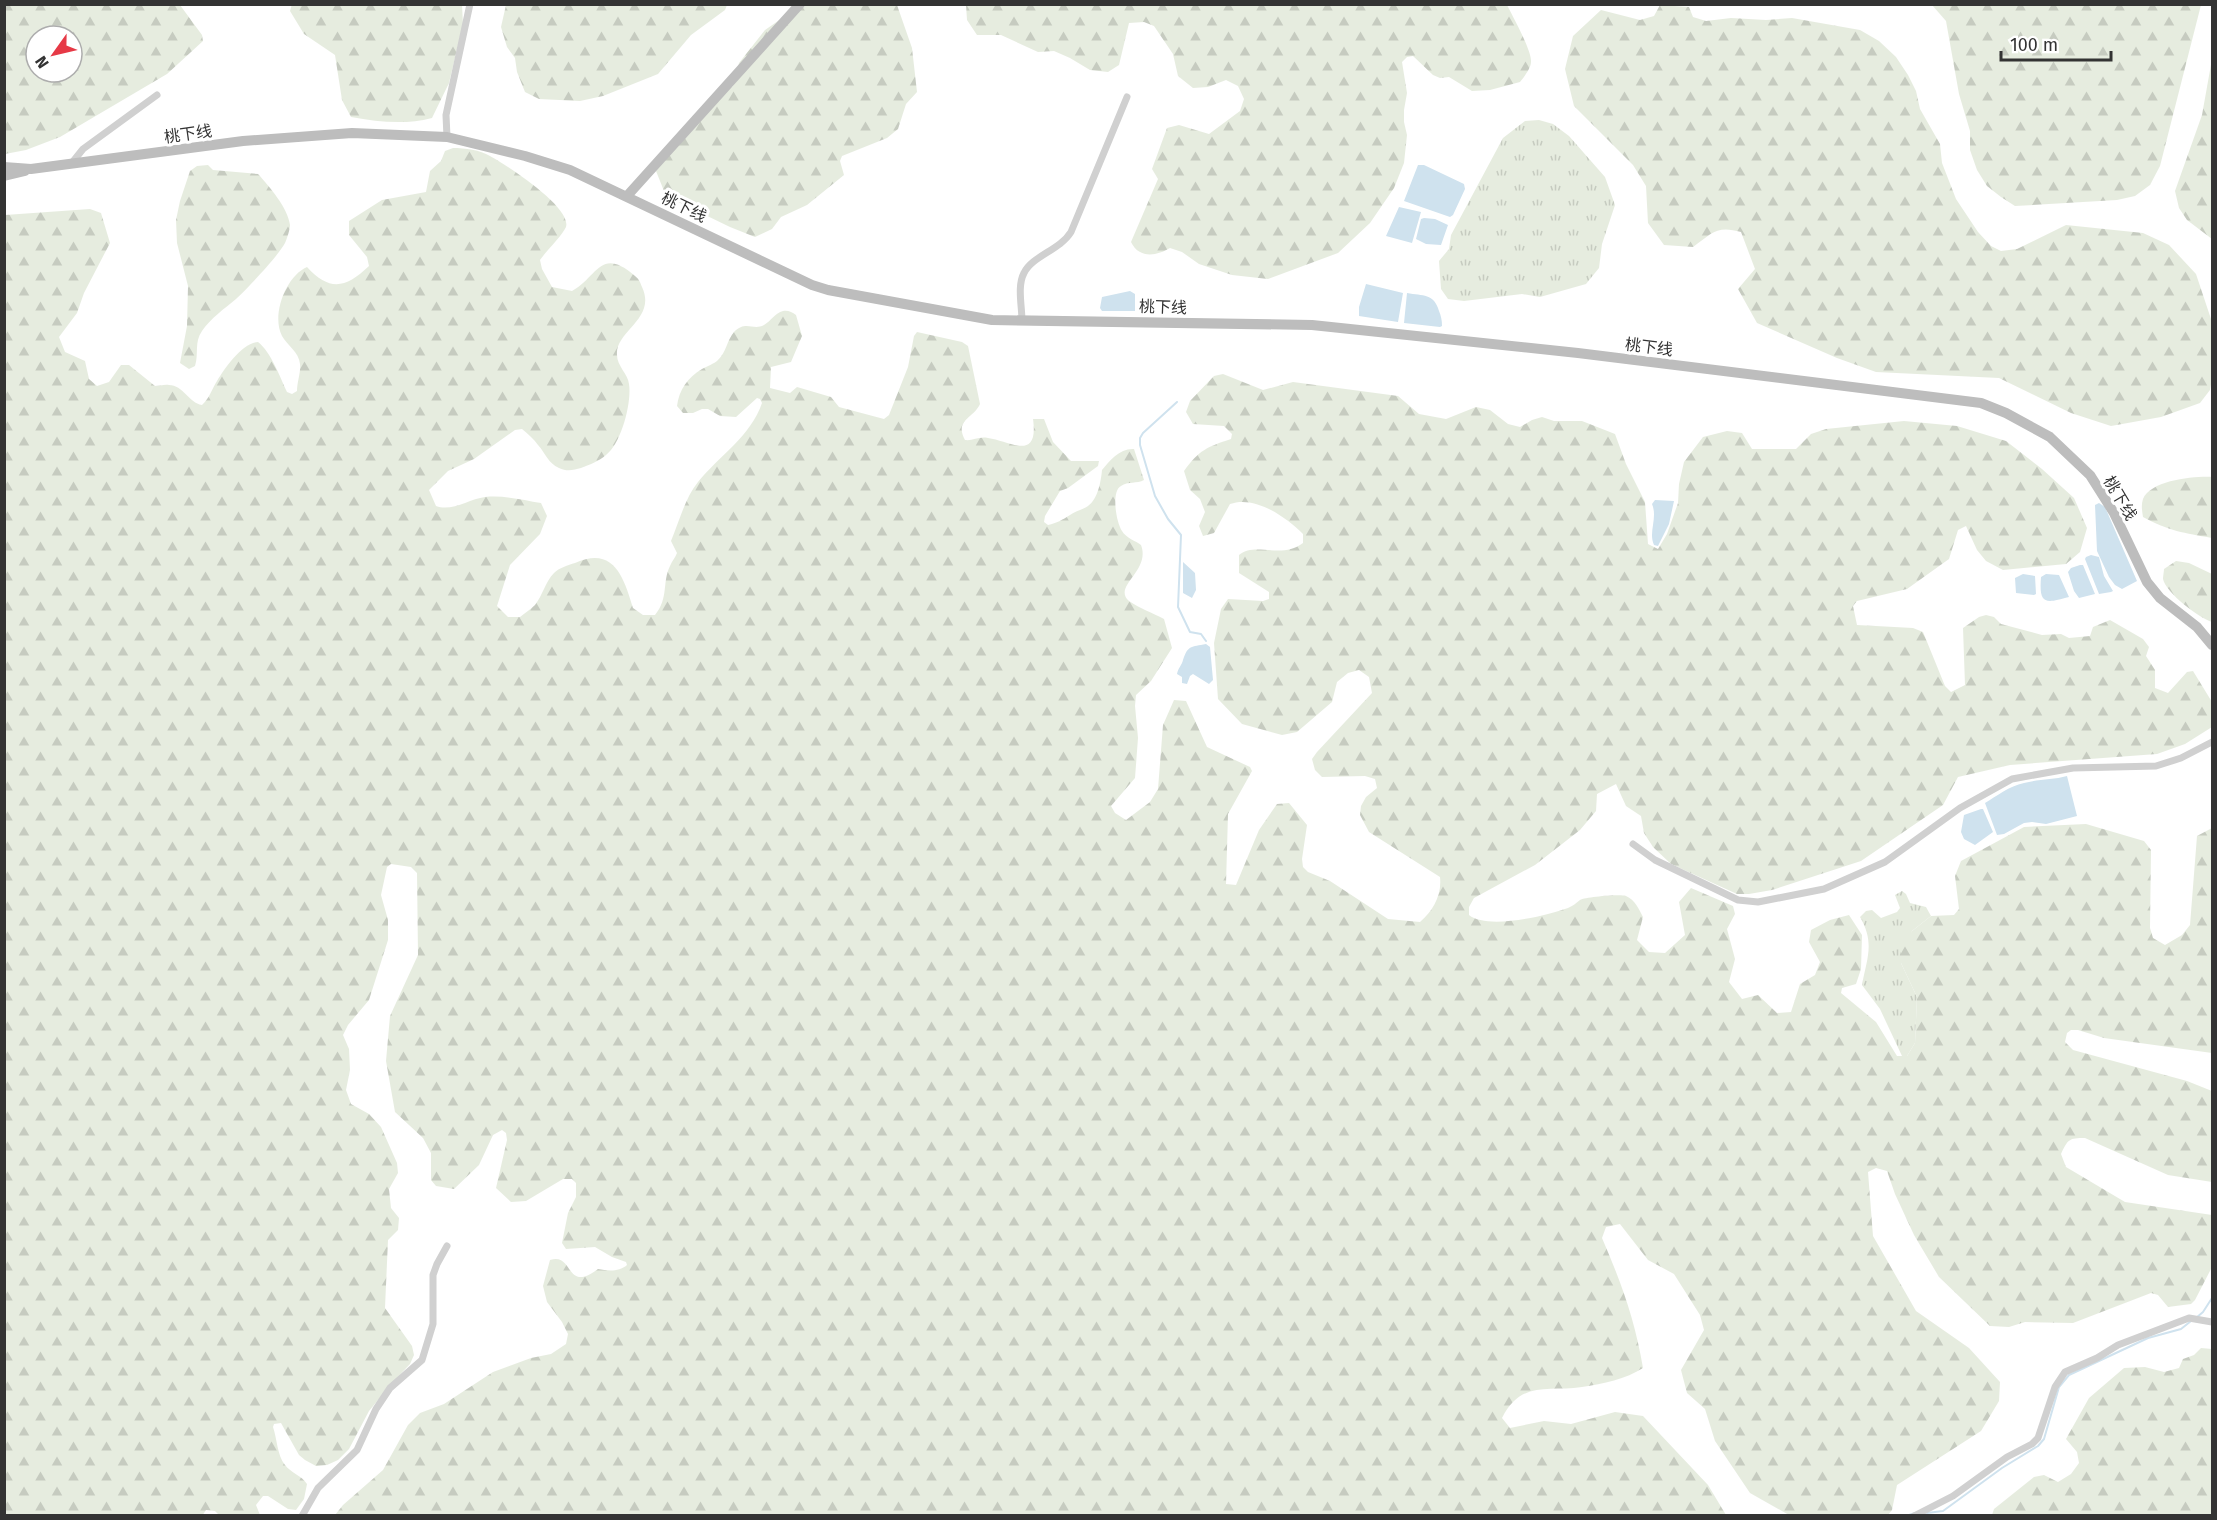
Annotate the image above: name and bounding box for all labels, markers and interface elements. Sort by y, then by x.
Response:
north arrow [24,24,84,84]
scale bar [2001,24,2110,62]
text: 100 m [2010,34,2058,56]
text: N [31,52,53,72]
street label: 桃下线 [163,121,213,147]
street label: 桃下线 [658,188,710,226]
street label: 桃下线 [1139,297,1187,317]
street label: 桃下线 [1624,335,1674,359]
street label: 桃下线 [2099,473,2141,523]

